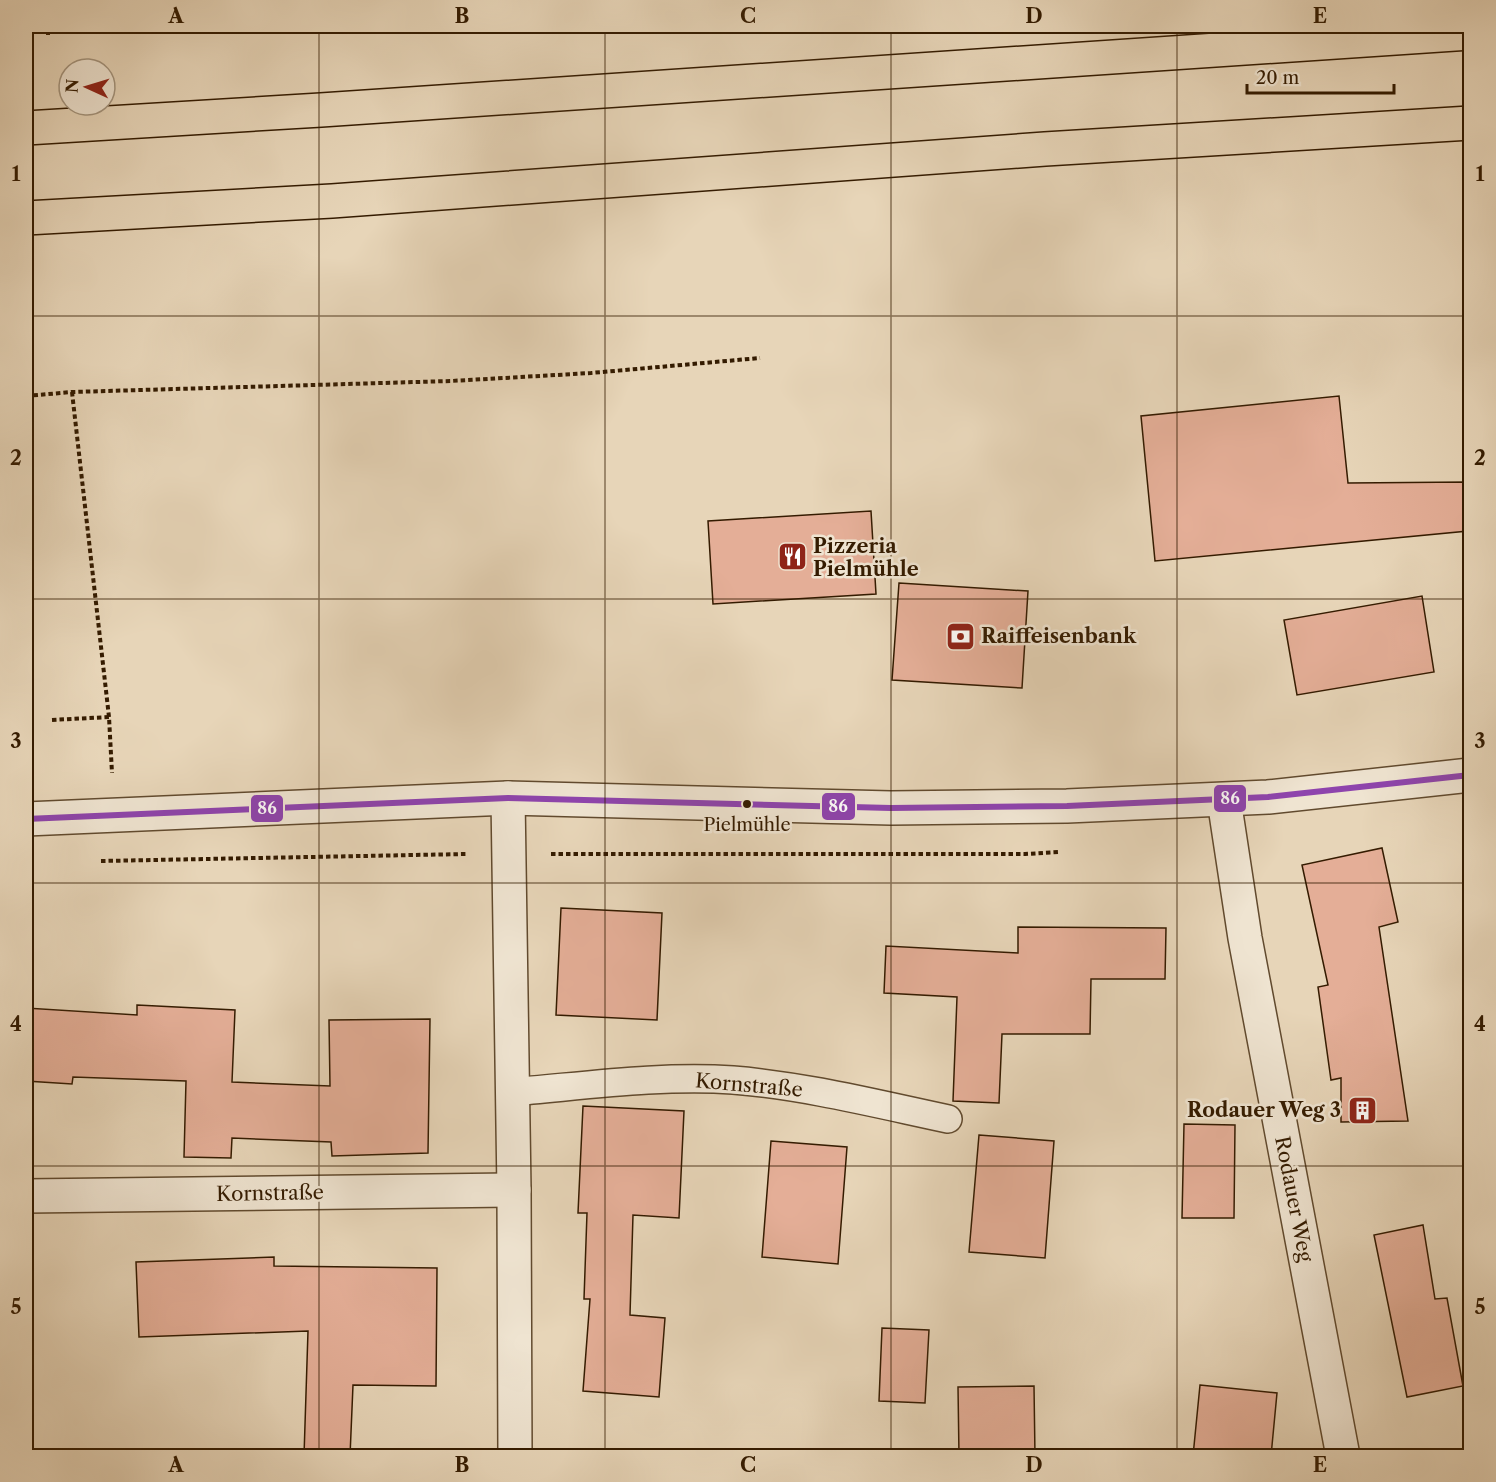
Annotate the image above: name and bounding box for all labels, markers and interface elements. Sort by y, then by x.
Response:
text: A [167,4,184,28]
text: B [455,4,470,28]
text: C [740,4,756,28]
text: D [1025,4,1043,28]
text: E [1313,4,1327,28]
north arrow [57,57,117,117]
scale bar [1247,57,1394,95]
text: 20 m [1256,67,1300,89]
text: N [62,78,83,94]
text: 1 [12,162,21,186]
text: 1 [1476,162,1485,186]
text: 2 [10,446,22,470]
text: 2 [1474,446,1486,470]
place label: Pizzeria Pielmühle [813,534,919,581]
restaurant icon: Pizzeria Pielmühle [776,541,808,573]
bank icon: Raiffeisenbank [944,620,976,652]
place label: Raiffeisenbank [981,624,1137,648]
text: 3 [10,729,22,753]
text: 3 [1474,729,1486,753]
line badge: 86 [1213,784,1247,813]
text: 86 [1220,788,1240,808]
line badge: 86 [821,792,856,821]
line badge: 86 [250,794,284,823]
text: 86 [828,796,848,816]
text: 86 [257,798,277,818]
marker: Pielmühle [741,798,753,810]
place label: Pielmühle [703,814,791,836]
text: 4 [10,1012,22,1036]
text: 4 [1474,1012,1486,1036]
street label: Kornstraße [694,1068,804,1102]
building icon: Rodauer Weg 3 [1346,1094,1378,1126]
place label: Rodauer Weg 3 [1187,1098,1341,1122]
street label: Rodauer Weg [1270,1134,1318,1264]
street label: Kornstraße [216,1180,324,1206]
text: 5 [10,1295,22,1319]
text: 5 [1474,1295,1486,1319]
text: A [167,1453,184,1477]
text: B [455,1453,470,1477]
text: C [740,1453,756,1477]
text: D [1025,1453,1043,1477]
text: E [1313,1453,1327,1477]

